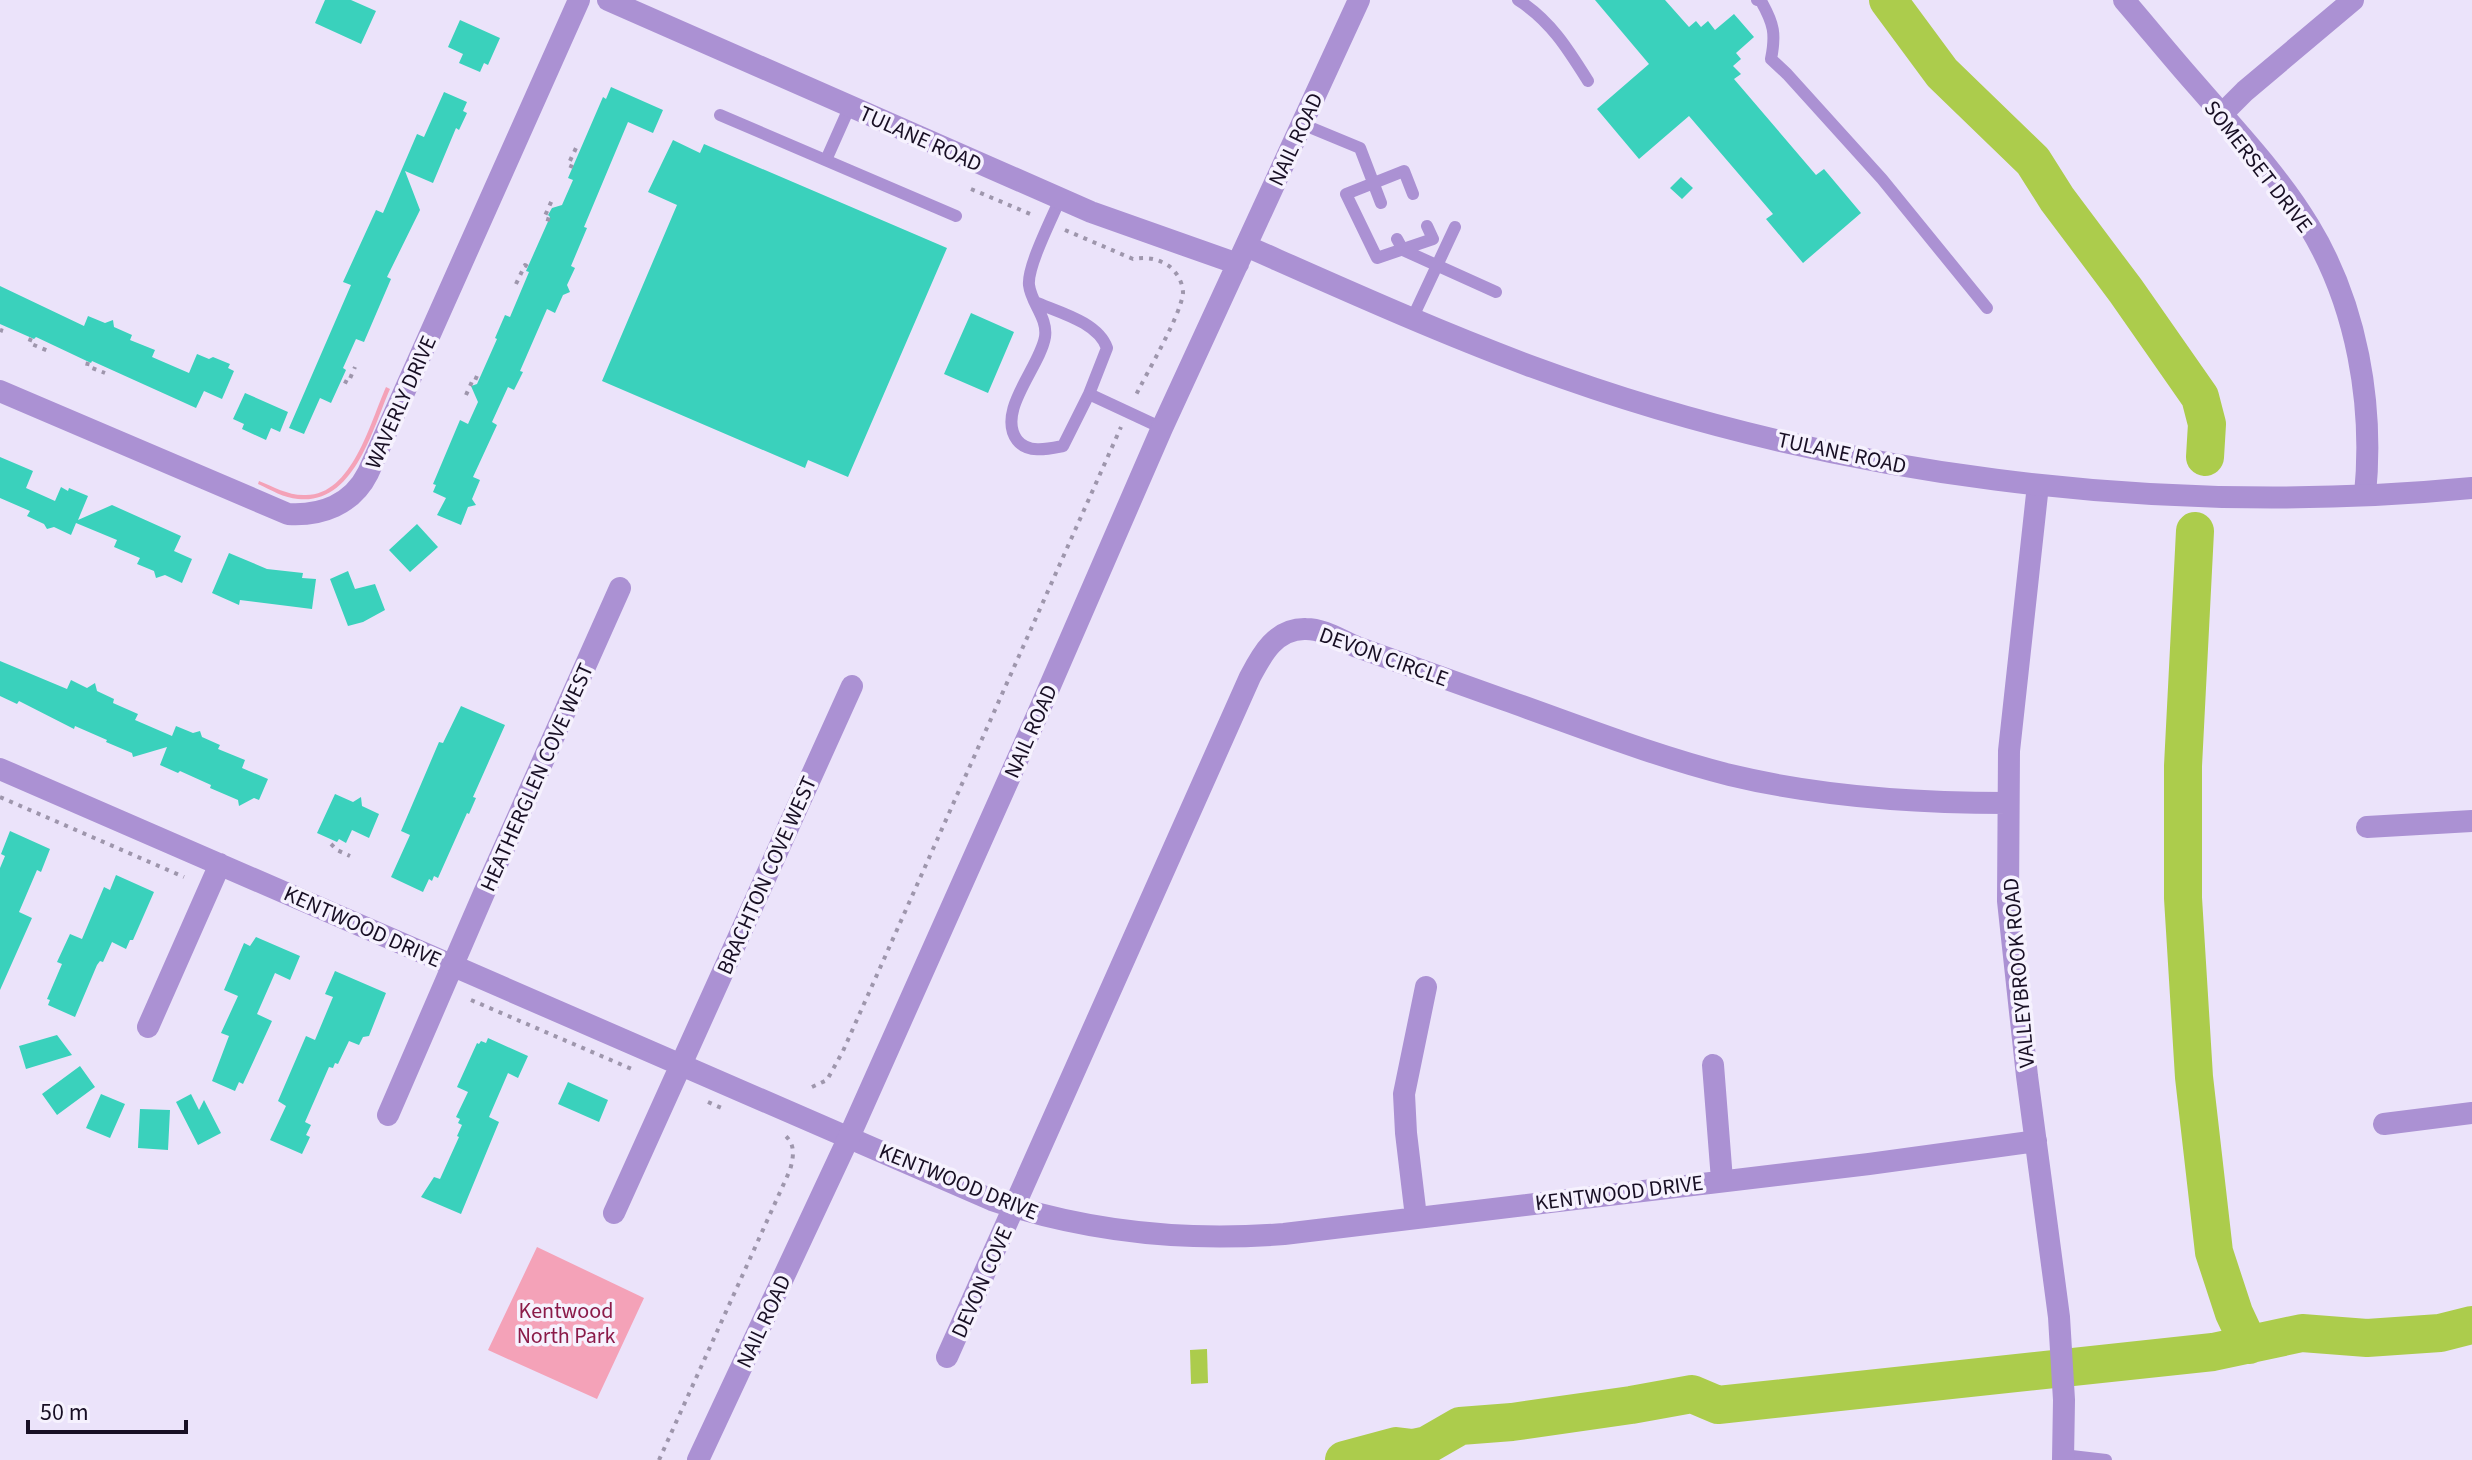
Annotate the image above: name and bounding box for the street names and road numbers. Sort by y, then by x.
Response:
street label: NAIL ROAD [1260,88,1331,191]
street label: SOMERSET DRIVE [2196,94,2320,240]
street label: TULANE ROAD [854,98,987,180]
street label: WAVERLY DRIVE [357,331,445,474]
street label: TULANE ROAD [1774,424,1909,482]
street label: DEVON CIRCLE [1315,619,1453,695]
street label: HEATHERGLEN COVE WEST [472,658,602,897]
street label: NAIL ROAD [996,679,1066,783]
street label: BRACHTON COVE WEST [709,771,825,980]
street label: VALLEYBROOK ROAD [1995,877,2043,1069]
street label: KENTWOOD DRIVE [279,878,446,976]
street label: KENTWOOD DRIVE [874,1135,1043,1228]
street label: KENTWOOD DRIVE [1533,1167,1705,1219]
street label: DEVON COVE [943,1222,1021,1343]
street label: NAIL ROAD [728,1270,799,1373]

